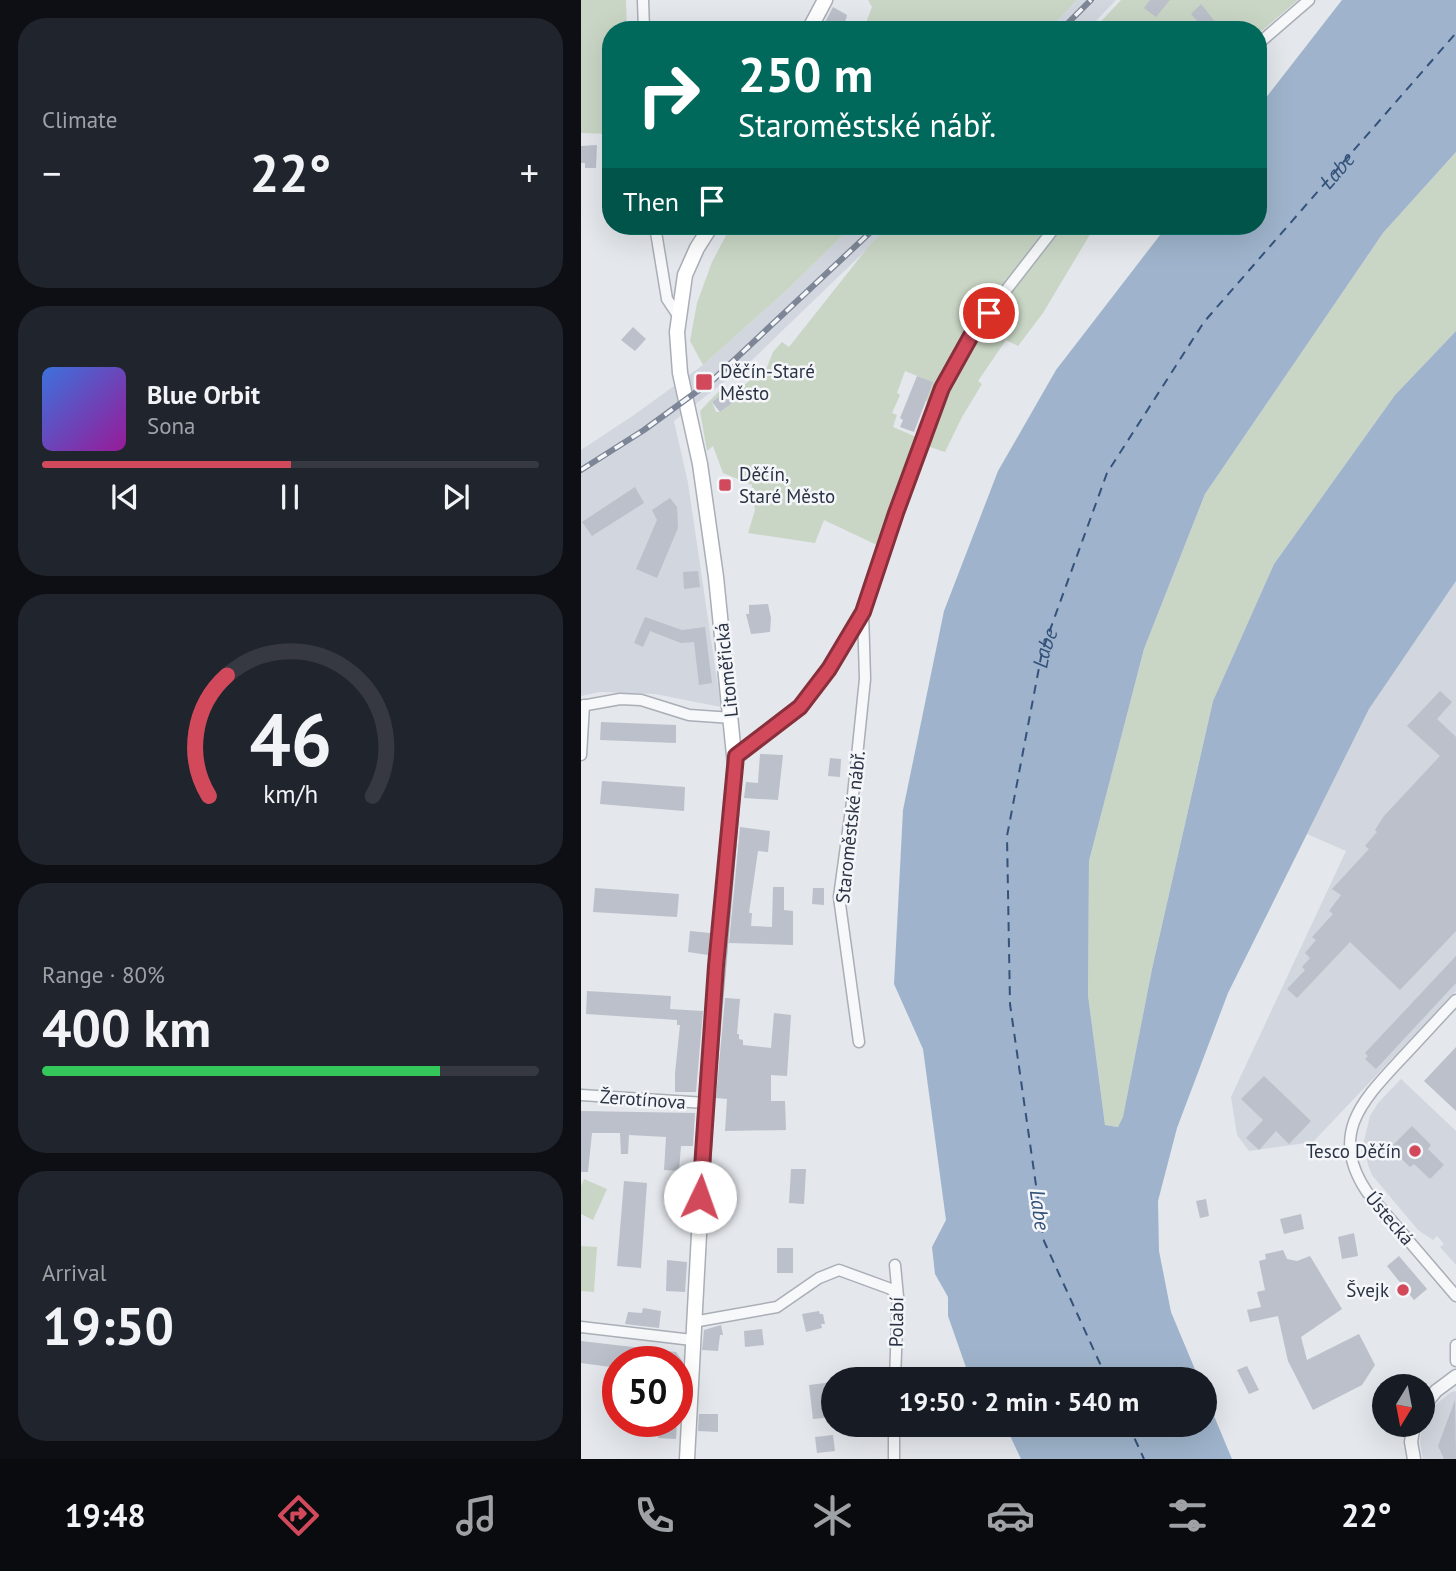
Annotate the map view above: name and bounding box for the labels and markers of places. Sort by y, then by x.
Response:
pin [959,283,1019,343]
place label: Děčín-Staré Město [720,359,815,405]
marker: Děčín-Staré Město [694,372,714,392]
place label: Děčín, Staré Město [739,462,835,508]
marker: Děčín, Staré Město [717,477,733,493]
place label: Tesco Děčín [1306,1139,1401,1163]
marker: Tesco Děčín [1407,1143,1423,1159]
place label: Švejk [1346,1278,1389,1302]
marker: Švejk [1395,1282,1411,1298]

